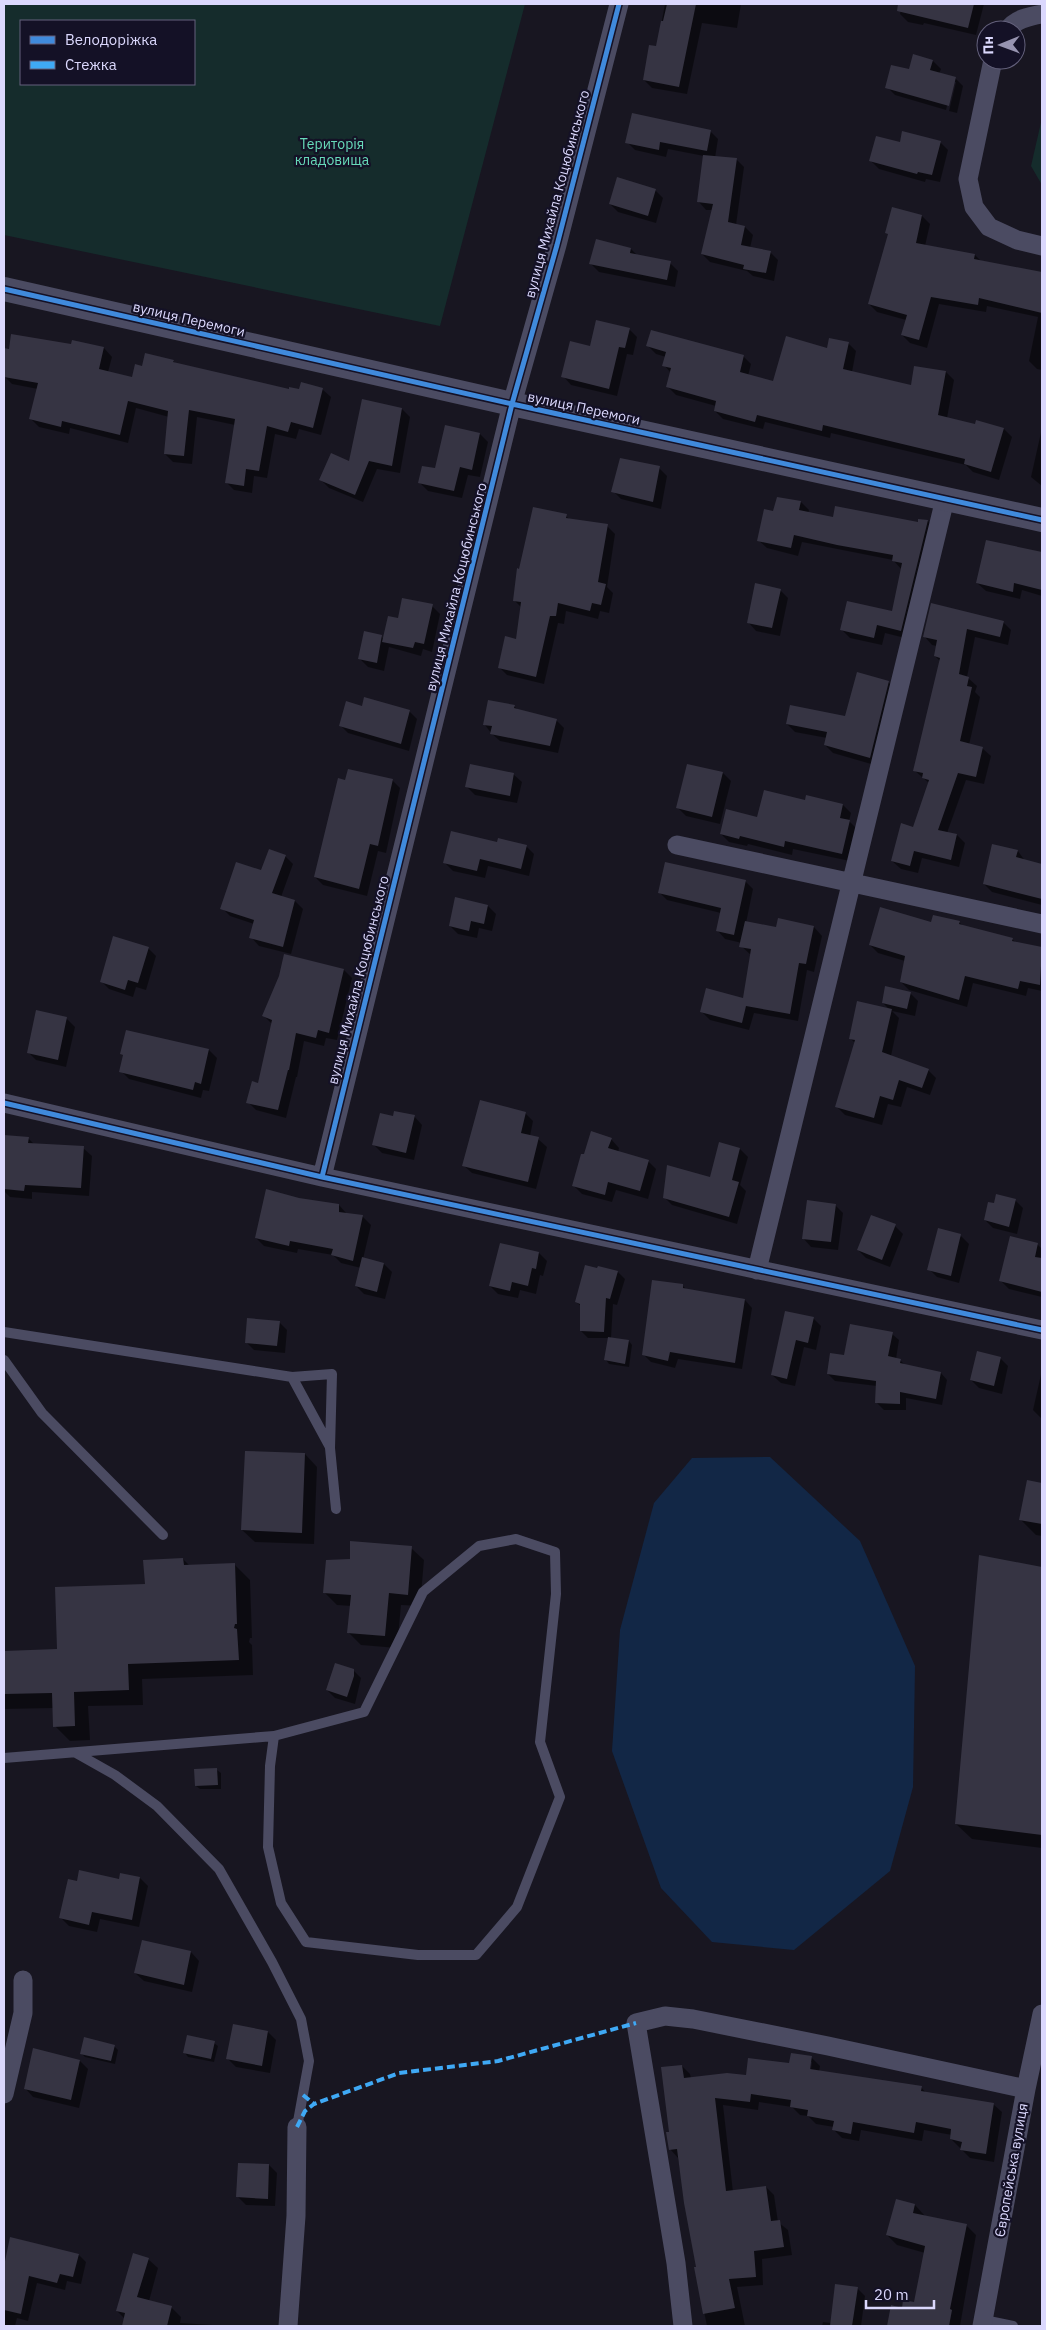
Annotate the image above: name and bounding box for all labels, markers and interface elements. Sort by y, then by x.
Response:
legend [20,20,195,85]
north arrow [976,20,1026,70]
text: Велодоріжка [65,30,157,49]
text: Пн [979,36,997,55]
text: Стежка [65,55,117,74]
street label: вулиця Михайла Коцюбинського [521,88,594,300]
park label: Територія кладовища [295,135,370,169]
street label: вулиця Перемоги [131,297,247,341]
street label: вулиця Перемоги [526,387,642,429]
street label: вулиця Михайла Коцюбинського [421,481,491,693]
street label: вулиця Михайла Коцюбинського [323,874,393,1086]
street label: Європейська вулиця [990,2102,1032,2238]
scale bar [866,2278,934,2310]
text: 20 m [874,2285,909,2304]

